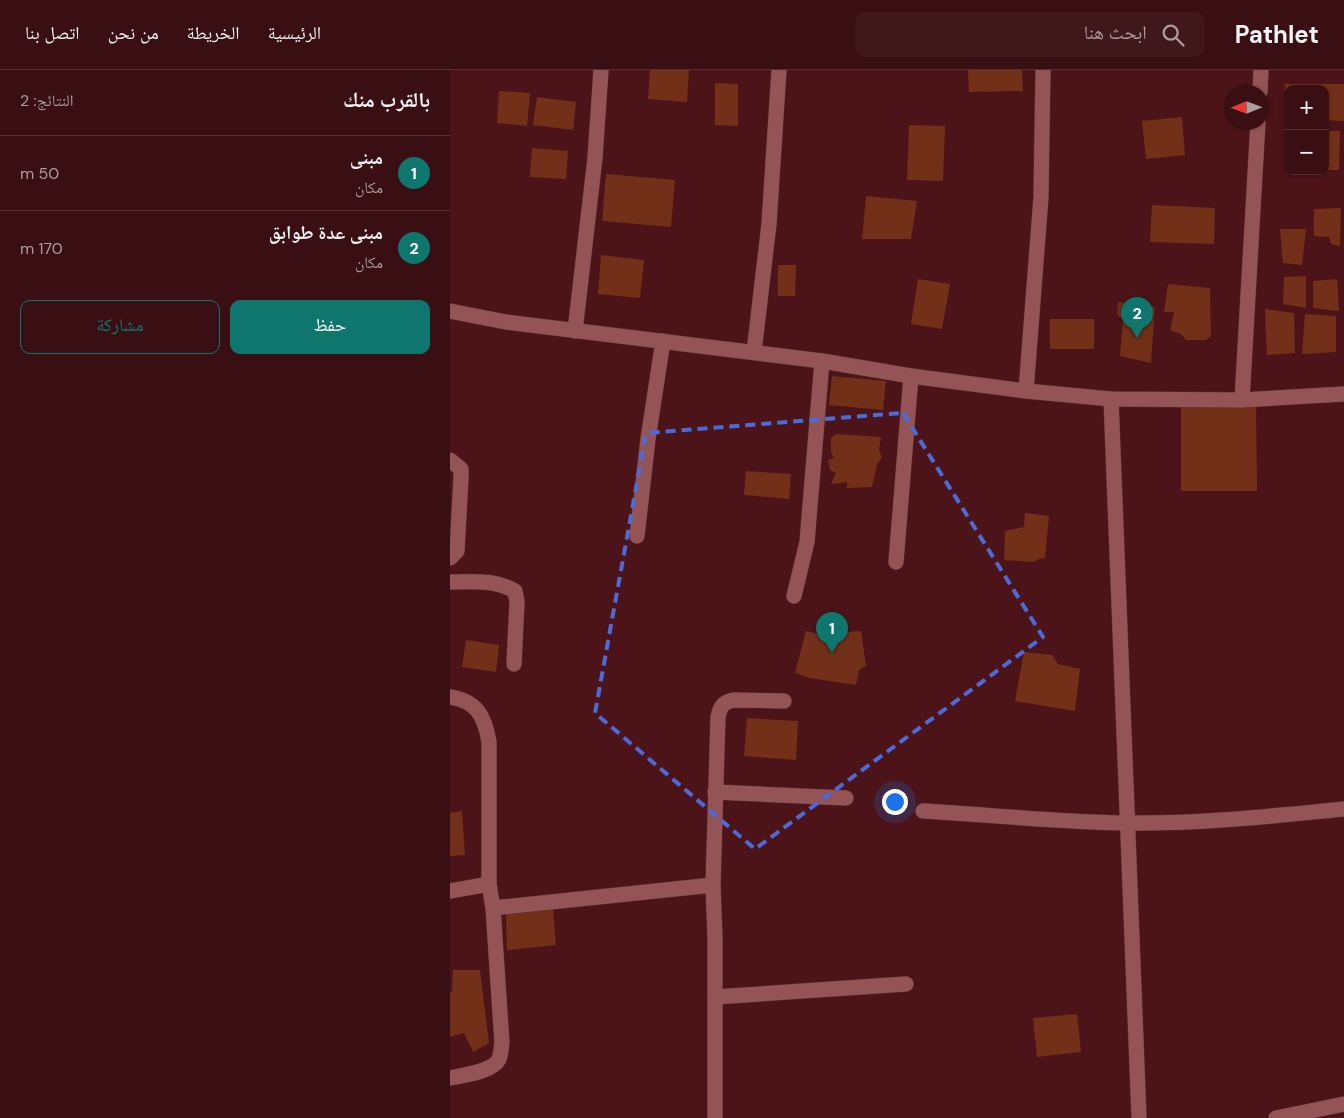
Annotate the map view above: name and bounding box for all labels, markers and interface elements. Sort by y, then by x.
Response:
search box [855,12,1205,57]
text: Pathlet [1235,19,1319,50]
text: ابحث هنا [1084,20,1147,45]
text: اتصل بنا [25,21,80,45]
text: من نحن [108,21,159,45]
text: الخريطة [187,21,240,45]
text: الرئيسية [268,21,321,45]
icon: search [1159,21,1187,49]
north arrow [1224,85,1269,130]
map controls [1284,85,1329,175]
button: + [1284,85,1329,130]
text: بالقرب منك [343,86,430,114]
text: النتائج: 2 [20,90,73,111]
button: − [1284,130,1329,175]
text: مبنى [350,145,383,170]
text: 50 m [20,163,59,184]
text: 1 [411,163,417,184]
text: مكان [355,177,383,198]
text: مبنى عدة طوابق [269,220,383,245]
text: 170 m [20,238,63,259]
text: 2 [409,238,419,259]
text: مكان [355,252,383,273]
pin: 2 [1121,297,1153,338]
button: مشاركة [20,300,220,354]
button: حفظ [230,300,430,354]
pin: 1 [816,612,848,653]
your location [882,789,908,815]

